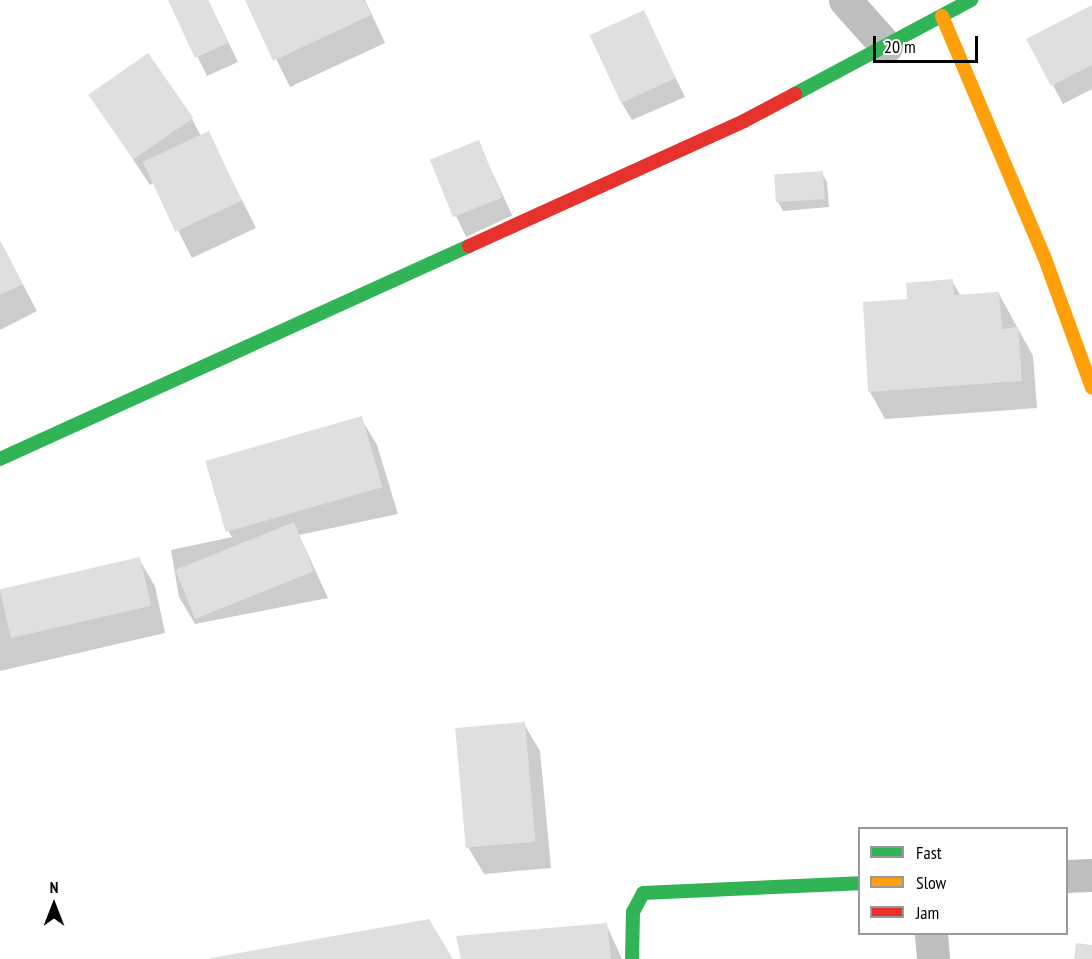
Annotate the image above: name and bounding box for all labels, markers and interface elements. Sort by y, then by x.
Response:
scale bar [876,24,981,62]
text: 20 m [884,35,916,58]
legend [858,827,1068,935]
text: Fast [916,841,942,864]
text: Slow [916,871,946,894]
north arrow [24,875,84,935]
text: N [50,877,58,897]
text: Jam [916,901,939,924]

